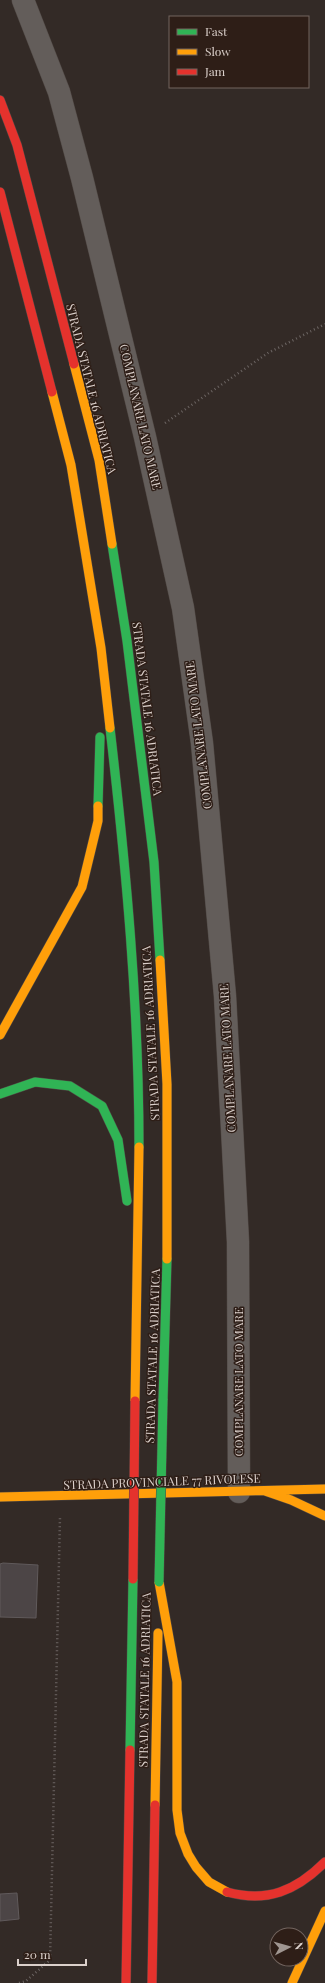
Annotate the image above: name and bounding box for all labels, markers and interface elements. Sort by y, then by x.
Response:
legend [169,16,309,88]
text: Fast [205,23,228,39]
text: Slow [205,43,231,59]
text: Jam [204,63,226,79]
street label: STRADA STATALE 16 ADRIATICA [63,302,121,476]
street label: COMPLANARE LATO MARE [116,342,166,491]
street label: STRADA STATALE 16 ADRIATICA [129,621,167,797]
street label: COMPLANARE LATO MARE [181,660,215,810]
street label: STRADA STATALE 16 ADRIATICA [137,945,163,1121]
street label: COMPLANARE LATO MARE [215,983,239,1133]
street label: STRADA STATALE 16 ADRIATICA [141,1268,163,1444]
street label: COMPLANARE LATO MARE [230,1308,246,1456]
street label: STRADA PROVINCIALE 77 RIVOLESE [63,1470,261,1492]
street label: STRADA STATALE 16 ADRIATICA [134,1592,154,1768]
north arrow [269,1927,309,1967]
scale bar [18,1941,86,1967]
text: N [292,1941,307,1951]
text: 20 m [24,1946,51,1962]

